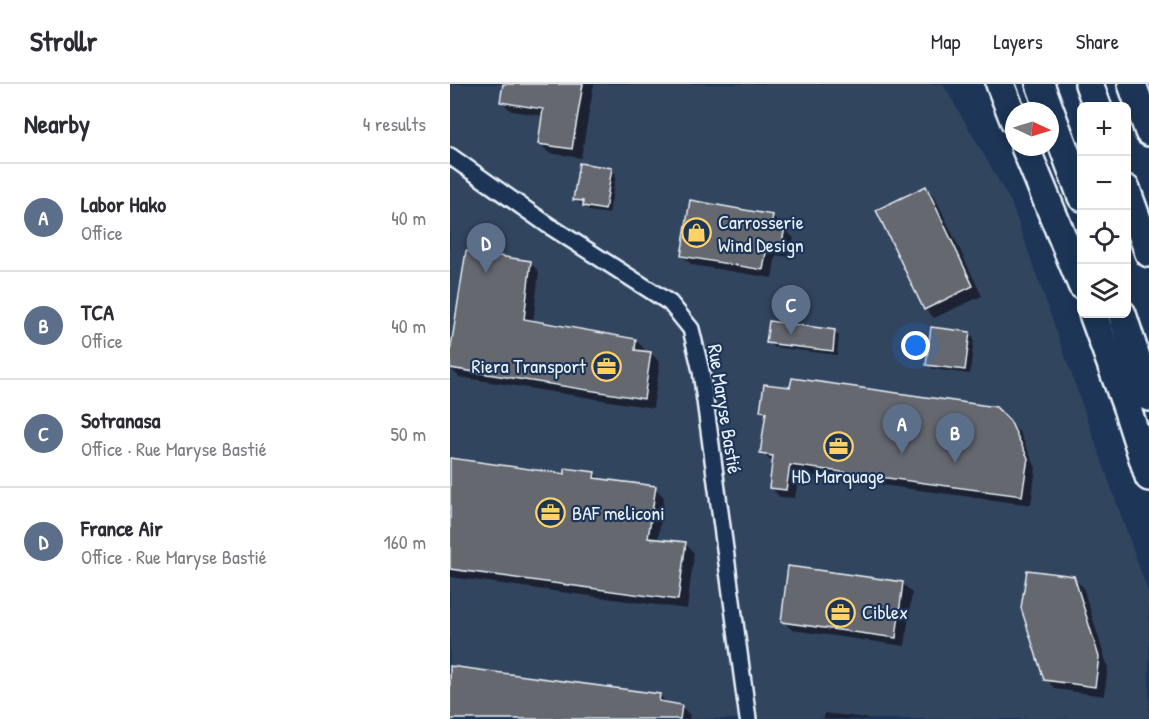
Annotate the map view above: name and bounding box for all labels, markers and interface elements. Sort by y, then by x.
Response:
text: Strollr [30,22,97,60]
text: Map [931,27,960,56]
text: Layers [993,27,1043,56]
text: Share [1076,27,1119,56]
north arrow [1005,102,1059,156]
map controls [1077,102,1131,318]
button: + [1077,102,1131,156]
text: Nearby [24,106,90,141]
text: 4 results [363,110,426,137]
button: − [1077,156,1131,210]
text: Labor Hako [81,189,166,219]
text: A [39,204,48,231]
text: 40 m [391,204,426,231]
place label: Carrosserie Wind Design [718,208,804,258]
button: locate [1077,210,1131,264]
shop icon: Carrosserie Wind Design [681,217,713,249]
text: Office [81,219,123,246]
pin: D [466,224,506,273]
button: layers [1077,264,1131,318]
pin: C [772,286,810,335]
text: TCA [81,297,114,327]
text: B [38,312,49,339]
text: 40 m [391,312,426,339]
text: Office [81,327,123,354]
your location [901,331,930,360]
street label: Rue Maryse Bastié [702,342,749,476]
office icon: Riera Transport [591,350,623,382]
place label: Riera Transport [472,352,587,379]
pin: A [882,404,922,454]
text: Sotranasa [81,405,160,435]
pin: B [936,414,974,463]
text: C [38,420,49,447]
text: 50 m [390,420,426,447]
office icon: HD Marquage [822,430,854,462]
text: Office · Rue Maryse Bastié [81,435,267,462]
place label: HD Marquage [792,462,884,489]
office icon: BAF meliconi [535,497,567,529]
place label: BAF meliconi [572,499,665,526]
text: France Air [81,513,163,543]
text: D [39,528,48,555]
text: 160 m [384,528,426,555]
text: Office · Rue Maryse Bastié [81,543,267,570]
office icon: Ciblex [825,596,857,628]
place label: Ciblex [862,598,908,625]

